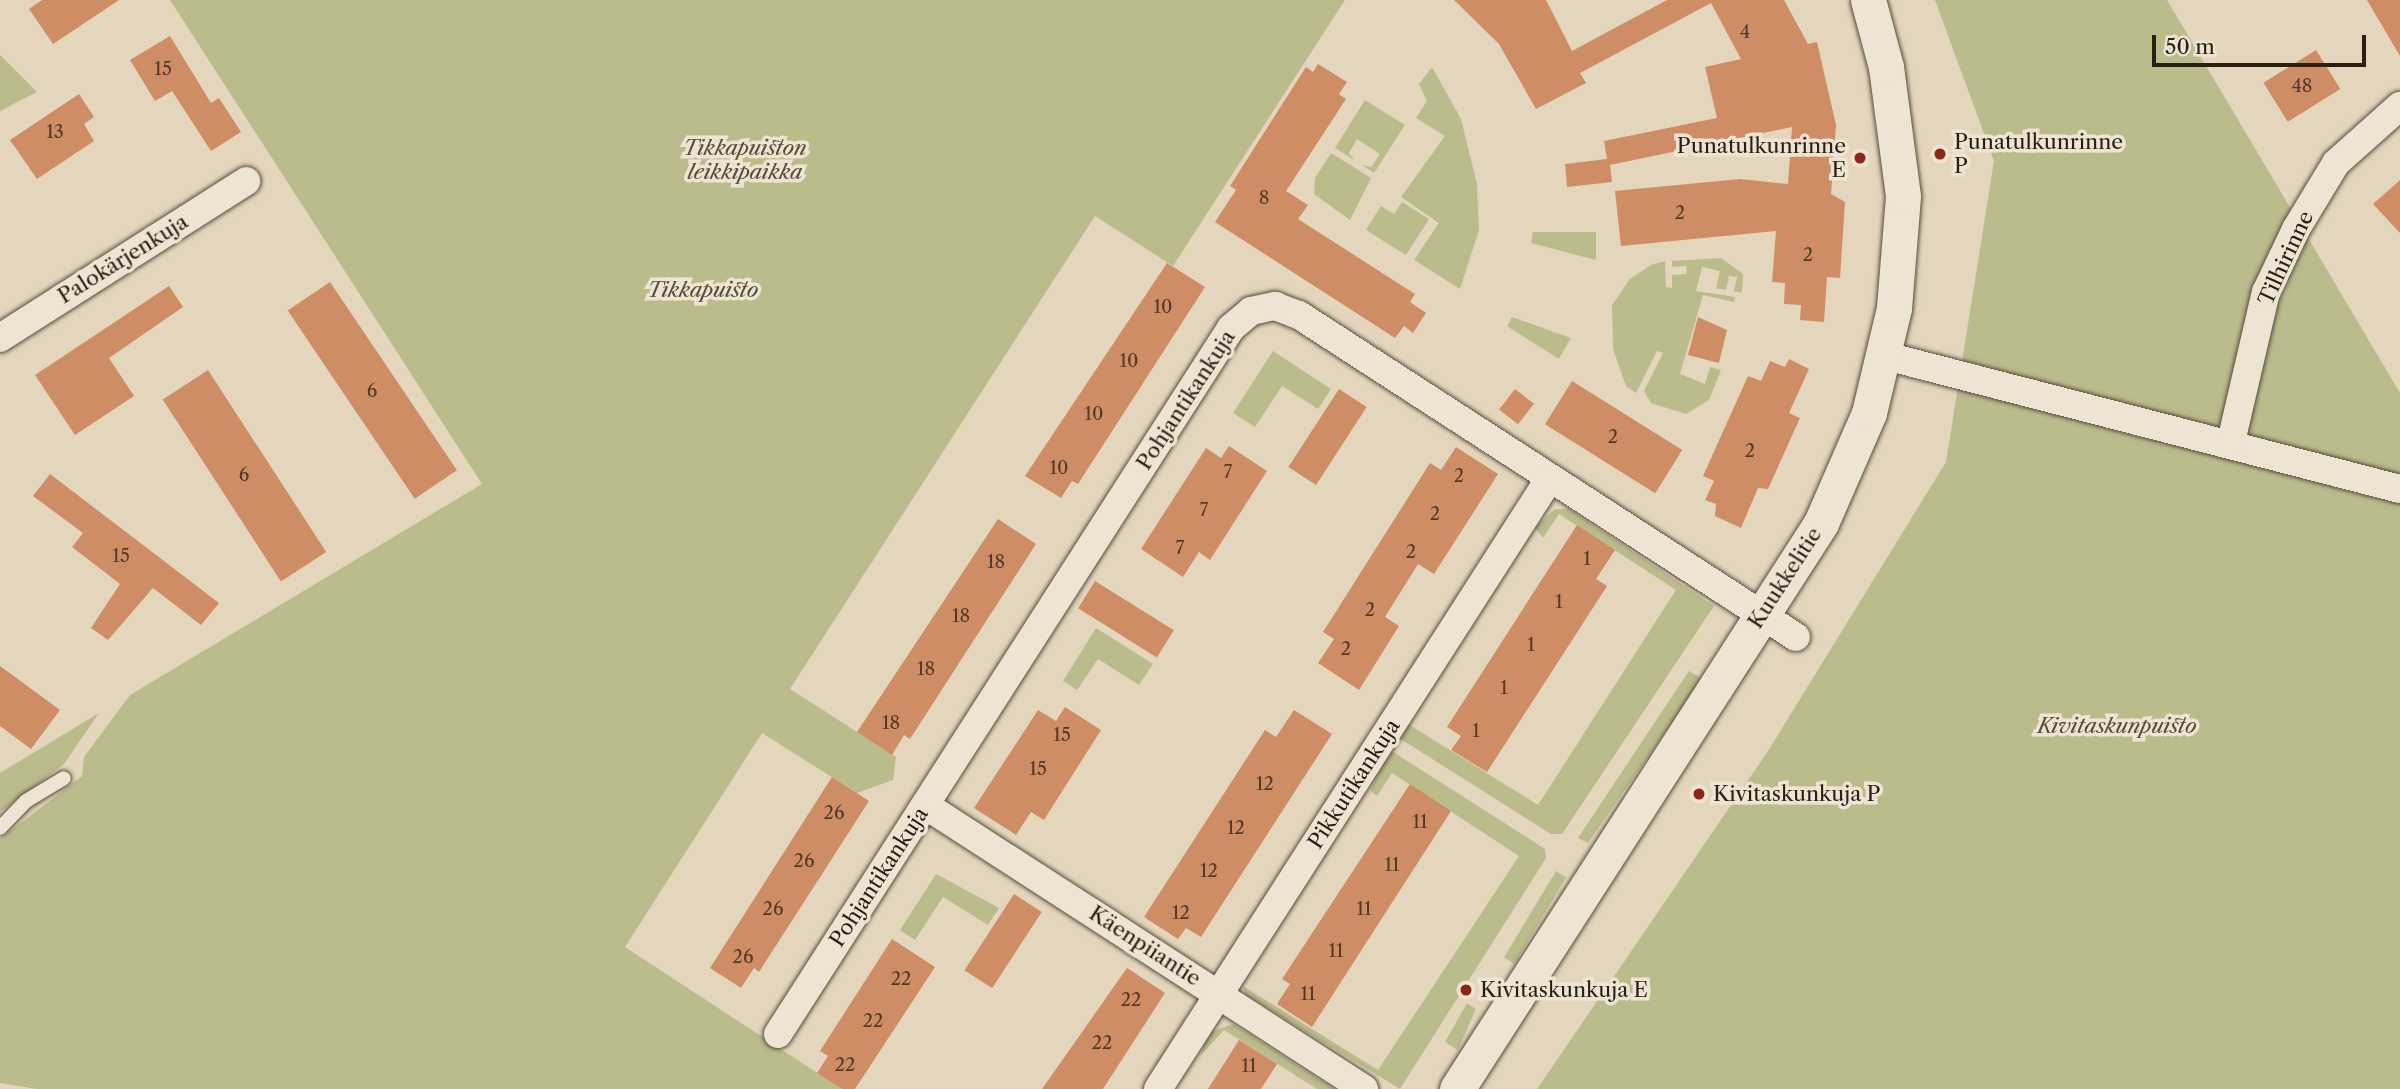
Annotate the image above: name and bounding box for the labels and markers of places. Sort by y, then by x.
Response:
place label: Punatulkunrinne P [1954,129,2123,179]
place label: Punatulkunrinne E [1677,133,1846,183]
marker: Punatulkunrinne P [1932,146,1948,162]
marker: Punatulkunrinne E [1852,150,1868,166]
place label: Kivitaskunkuja P [1713,781,1881,807]
marker: Kivitaskunkuja P [1691,786,1707,802]
place label: Kivitaskunkuja E [1480,977,1648,1003]
marker: Kivitaskunkuja E [1458,982,1474,998]

